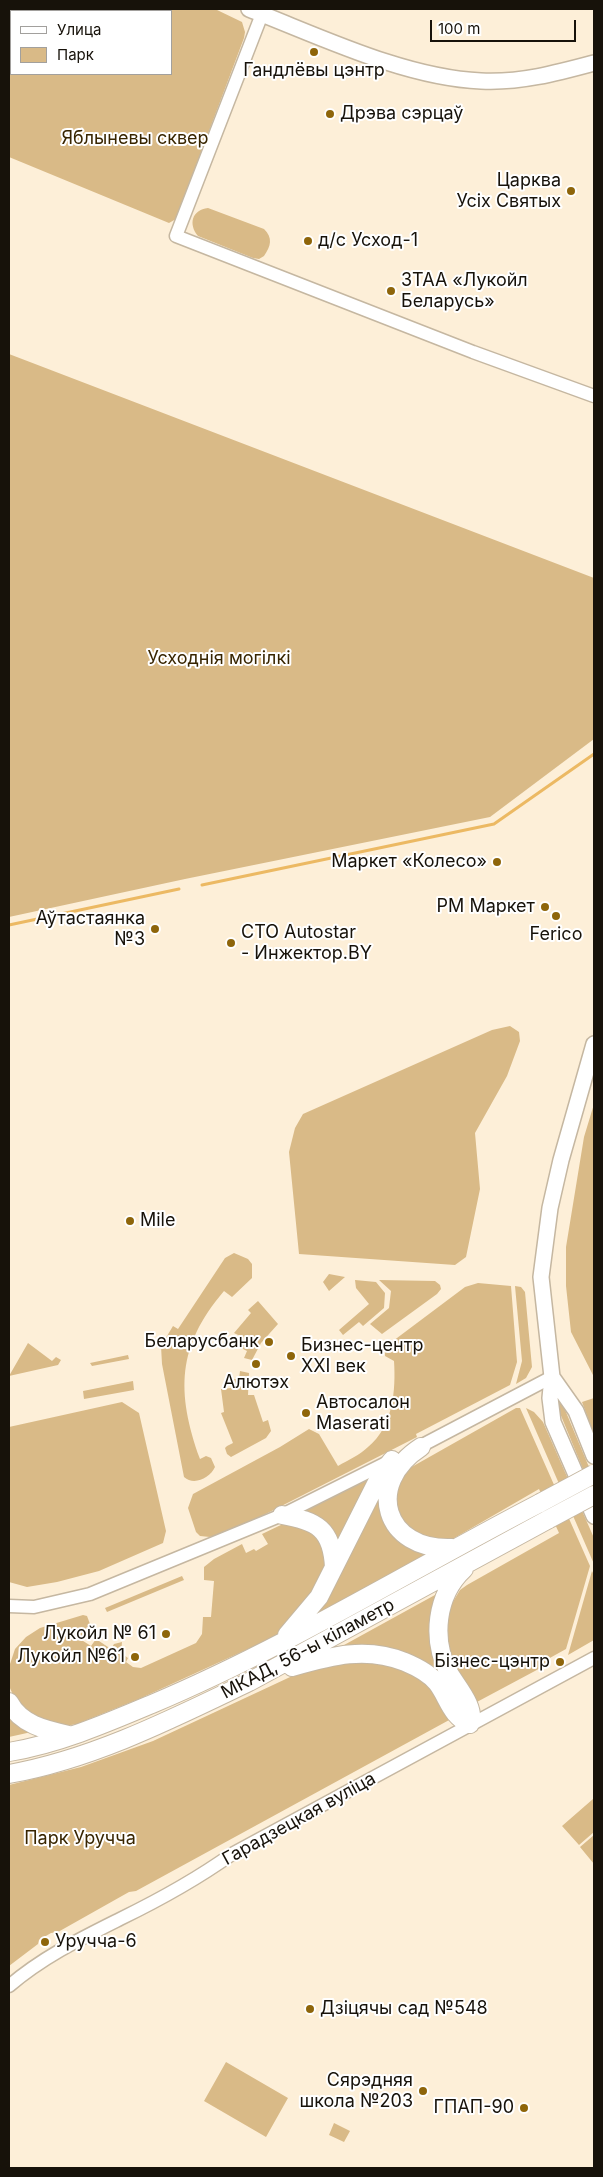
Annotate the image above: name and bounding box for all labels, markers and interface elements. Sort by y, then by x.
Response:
legend [10,10,172,75]
scale bar [433,10,579,42]
text: 100 m [438,19,480,38]
text: Улица [57,20,101,39]
text: Парк [57,45,94,64]
marker: Гандлёвы цэнтр [308,46,320,58]
place label: Гандлёвы цэнтр [243,60,385,82]
place label: Дрэва сэрцаў [340,103,463,125]
marker: Дрэва сэрцаў [324,108,336,120]
park label: Яблыневы сквер [61,128,209,150]
place label: Царква Усіх Святых [456,170,561,212]
marker: Царква Усіх Святых [565,185,577,197]
place label: д/с Усход-1 [318,230,418,252]
marker: д/с Усход-1 [302,235,314,247]
place label: ЗТАА «Лукойл Беларусь» [401,270,528,312]
marker: ЗТАА «Лукойл Беларусь» [385,285,397,297]
park label: Усходнія могілкі [148,648,290,670]
place label: Маркет «Колесо» [331,851,487,873]
marker: Маркет «Колесо» [491,856,503,868]
place label: РМ Маркет [437,896,535,918]
marker: РМ Маркет [539,901,551,913]
place label: Аўтастаянка №3 [36,908,145,951]
marker: Ferico [550,910,562,922]
place label: СТО Autostar - Инжектор.BY [241,922,372,964]
marker: Аўтастаянка №3 [149,923,161,935]
place label: Ferico [530,924,582,946]
marker: СТО Autostar - Инжектор.BY [225,937,237,949]
place label: Mile [140,1210,175,1232]
marker: Mile [124,1215,136,1227]
place label: Беларусбанк [145,1331,259,1353]
place label: Бизнес-центр XXI век [301,1335,423,1378]
marker: Беларусбанк [263,1336,275,1348]
marker: Бизнес-центр XXI век [285,1350,297,1362]
marker: Алютэх [250,1358,262,1370]
place label: Алютэх [223,1372,289,1394]
place label: Автосалон Maserati [316,1392,410,1435]
marker: Автосалон Maserati [300,1407,312,1419]
street label: МКАД, 56-ы кіламетр [218,1594,398,1704]
place label: Лукойл № 61 [43,1623,156,1645]
marker: Лукойл № 61 [160,1628,172,1640]
place label: Лукойл №61 [17,1646,125,1668]
marker: Лукойл №61 [129,1651,141,1663]
place label: Бізнес-цэнтр [434,1651,550,1673]
marker: Бізнес-цэнтр [554,1656,566,1668]
street label: Гарадзецкая вуліца [219,1768,379,1870]
park label: Парк Уручча [24,1828,136,1850]
place label: Уручча-6 [55,1931,137,1953]
marker: Уручча-6 [39,1936,51,1948]
place label: Дзіцячы сад №548 [320,1998,488,2020]
marker: Дзіцячы сад №548 [304,2003,316,2015]
place label: Сярэдняя школа №203 [299,2070,413,2112]
marker: Сярэдняя школа №203 [417,2085,429,2097]
place label: ГПАП-90 [434,2097,514,2119]
marker: ГПАП-90 [518,2102,530,2114]

